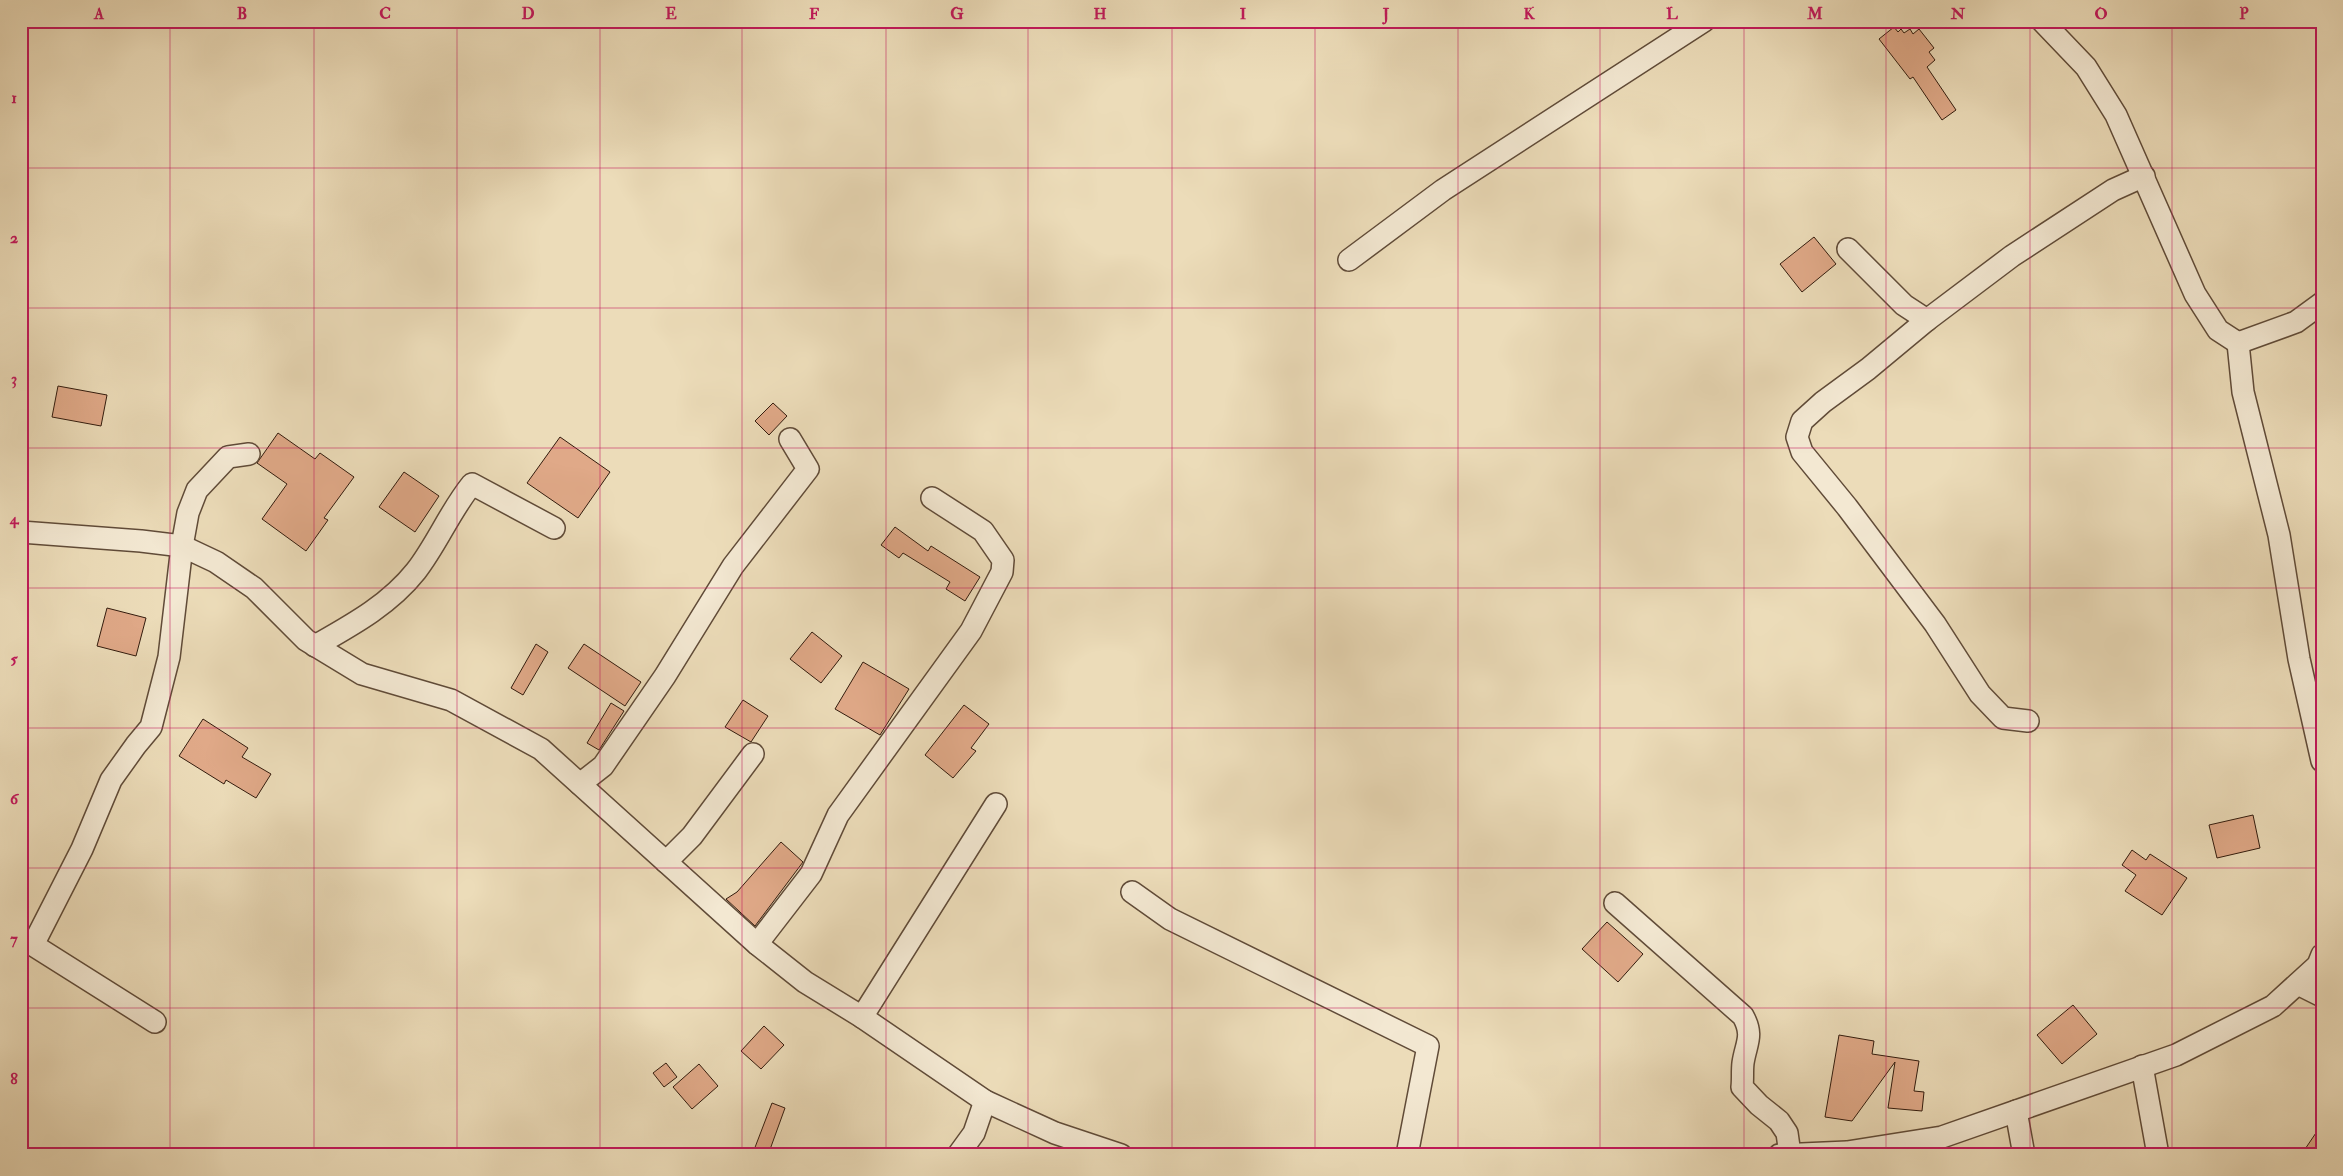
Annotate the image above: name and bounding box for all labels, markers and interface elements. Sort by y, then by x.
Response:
text: A [93,4,105,24]
text: B [237,4,247,24]
text: C [379,4,391,24]
text: D [521,4,535,24]
text: E [665,4,677,24]
text: F [809,4,819,24]
text: G [950,4,964,24]
text: H [1093,4,1107,24]
text: I [1240,4,1247,24]
text: J [1382,4,1390,25]
text: K [1523,4,1535,24]
text: L [1666,4,1678,24]
text: M [1806,4,1823,24]
text: N [1950,4,1966,24]
text: O [2094,4,2108,24]
text: P [2239,4,2249,24]
text: 1 [11,88,17,108]
text: 2 [10,228,18,248]
text: 3 [11,369,17,389]
text: 4 [9,509,20,529]
text: 5 [10,649,18,669]
text: 6 [10,789,20,809]
text: 7 [10,929,18,949]
text: 8 [10,1069,18,1089]

